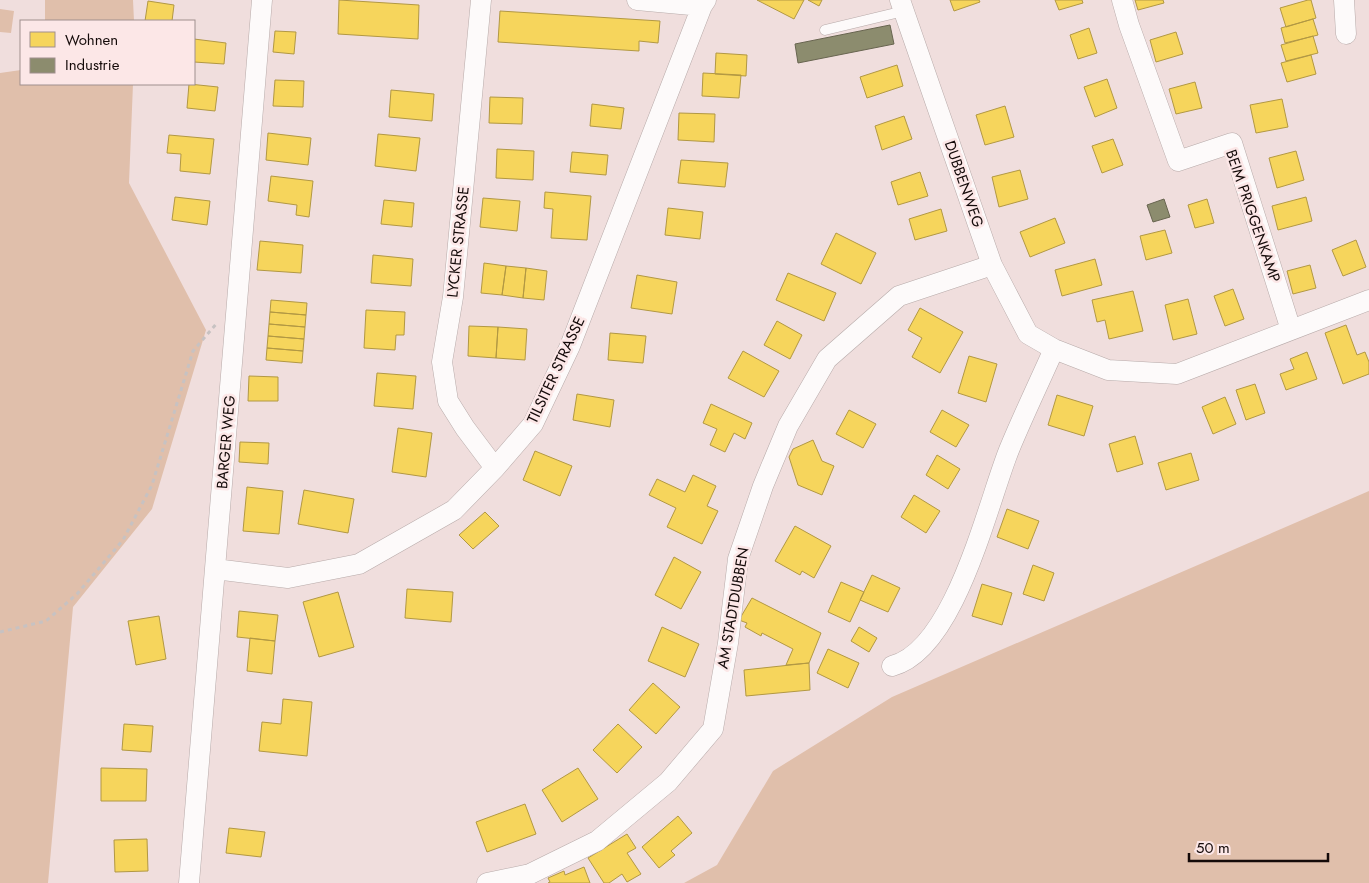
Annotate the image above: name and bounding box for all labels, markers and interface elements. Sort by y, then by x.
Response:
legend [20,20,195,85]
text: Wohnen [65,29,118,51]
text: Industrie [65,54,120,76]
street label: DUBBENWEG [939,137,989,231]
street label: BEIM PRIGGENKAMP [1220,147,1286,285]
street label: LYCKER STRASSE [441,185,475,299]
street label: TILSITER STRASSE [522,313,590,427]
street label: BARGER WEG [211,394,241,490]
street label: AM STADTDUBBEN [711,545,755,671]
scale bar [1189,830,1328,862]
text: 50 m [1196,837,1230,859]

